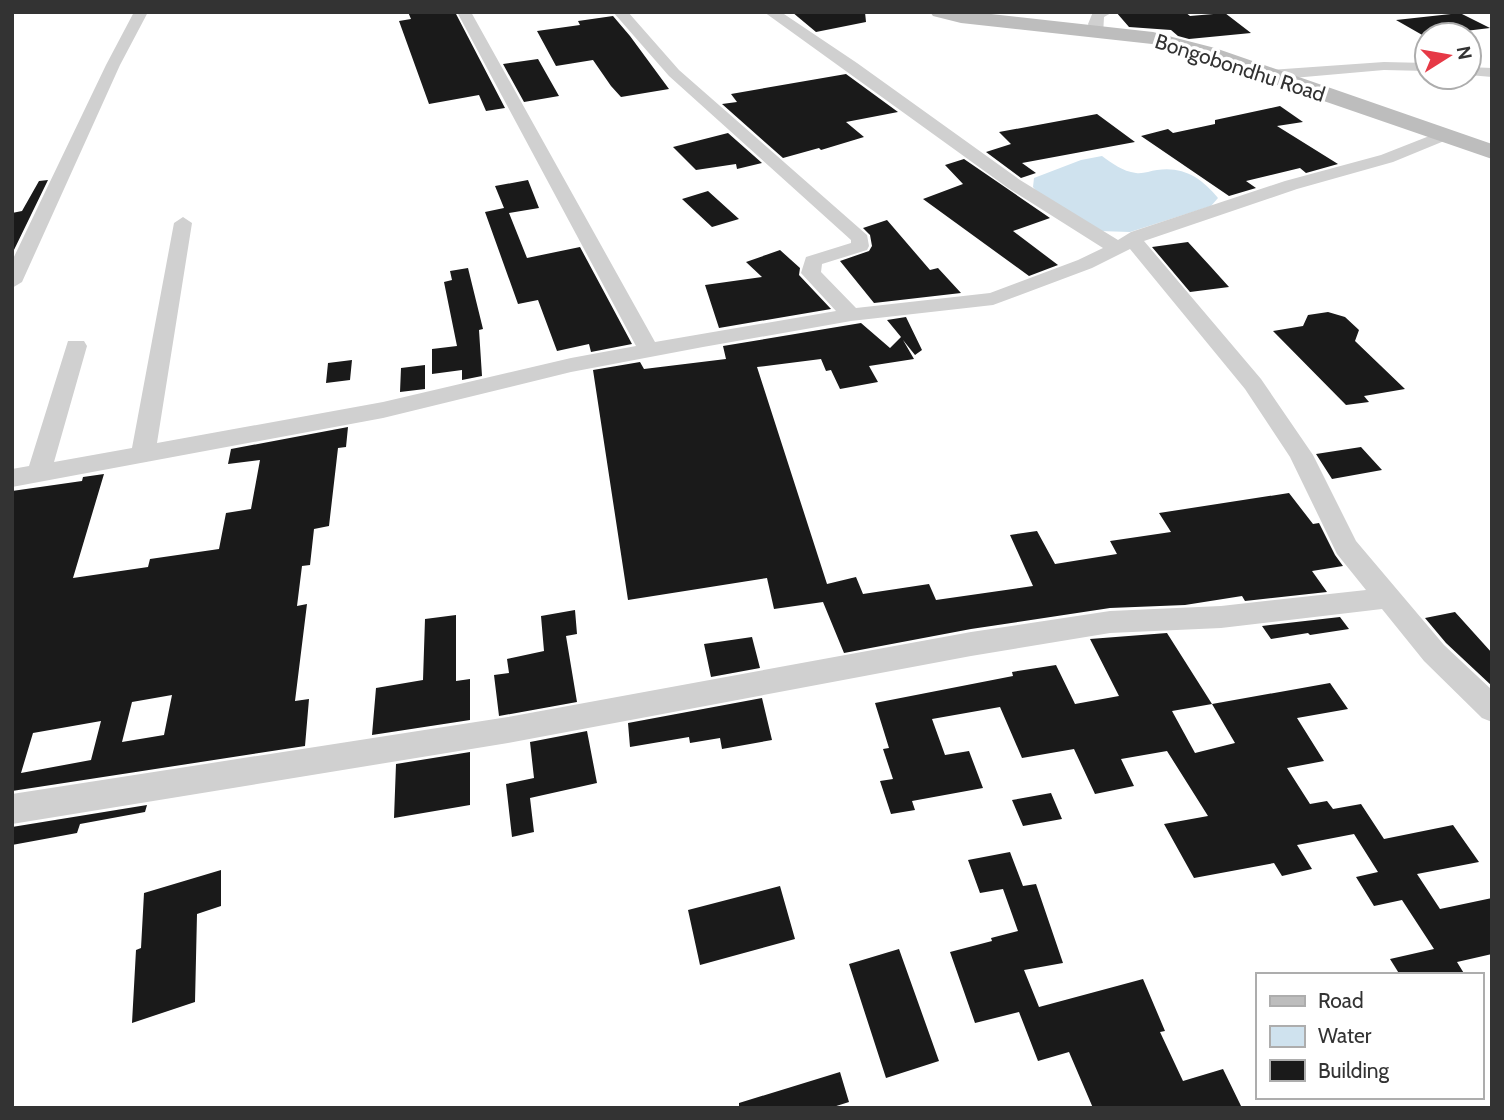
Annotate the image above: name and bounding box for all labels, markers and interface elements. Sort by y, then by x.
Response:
north arrow [1413,21,1483,91]
street label: Bongobondhu Road [1152,28,1328,107]
text: N [1452,44,1477,62]
legend [1256,973,1483,1099]
text: Road [1318,988,1364,1013]
text: Water [1318,1023,1372,1048]
text: Building [1318,1058,1390,1083]

